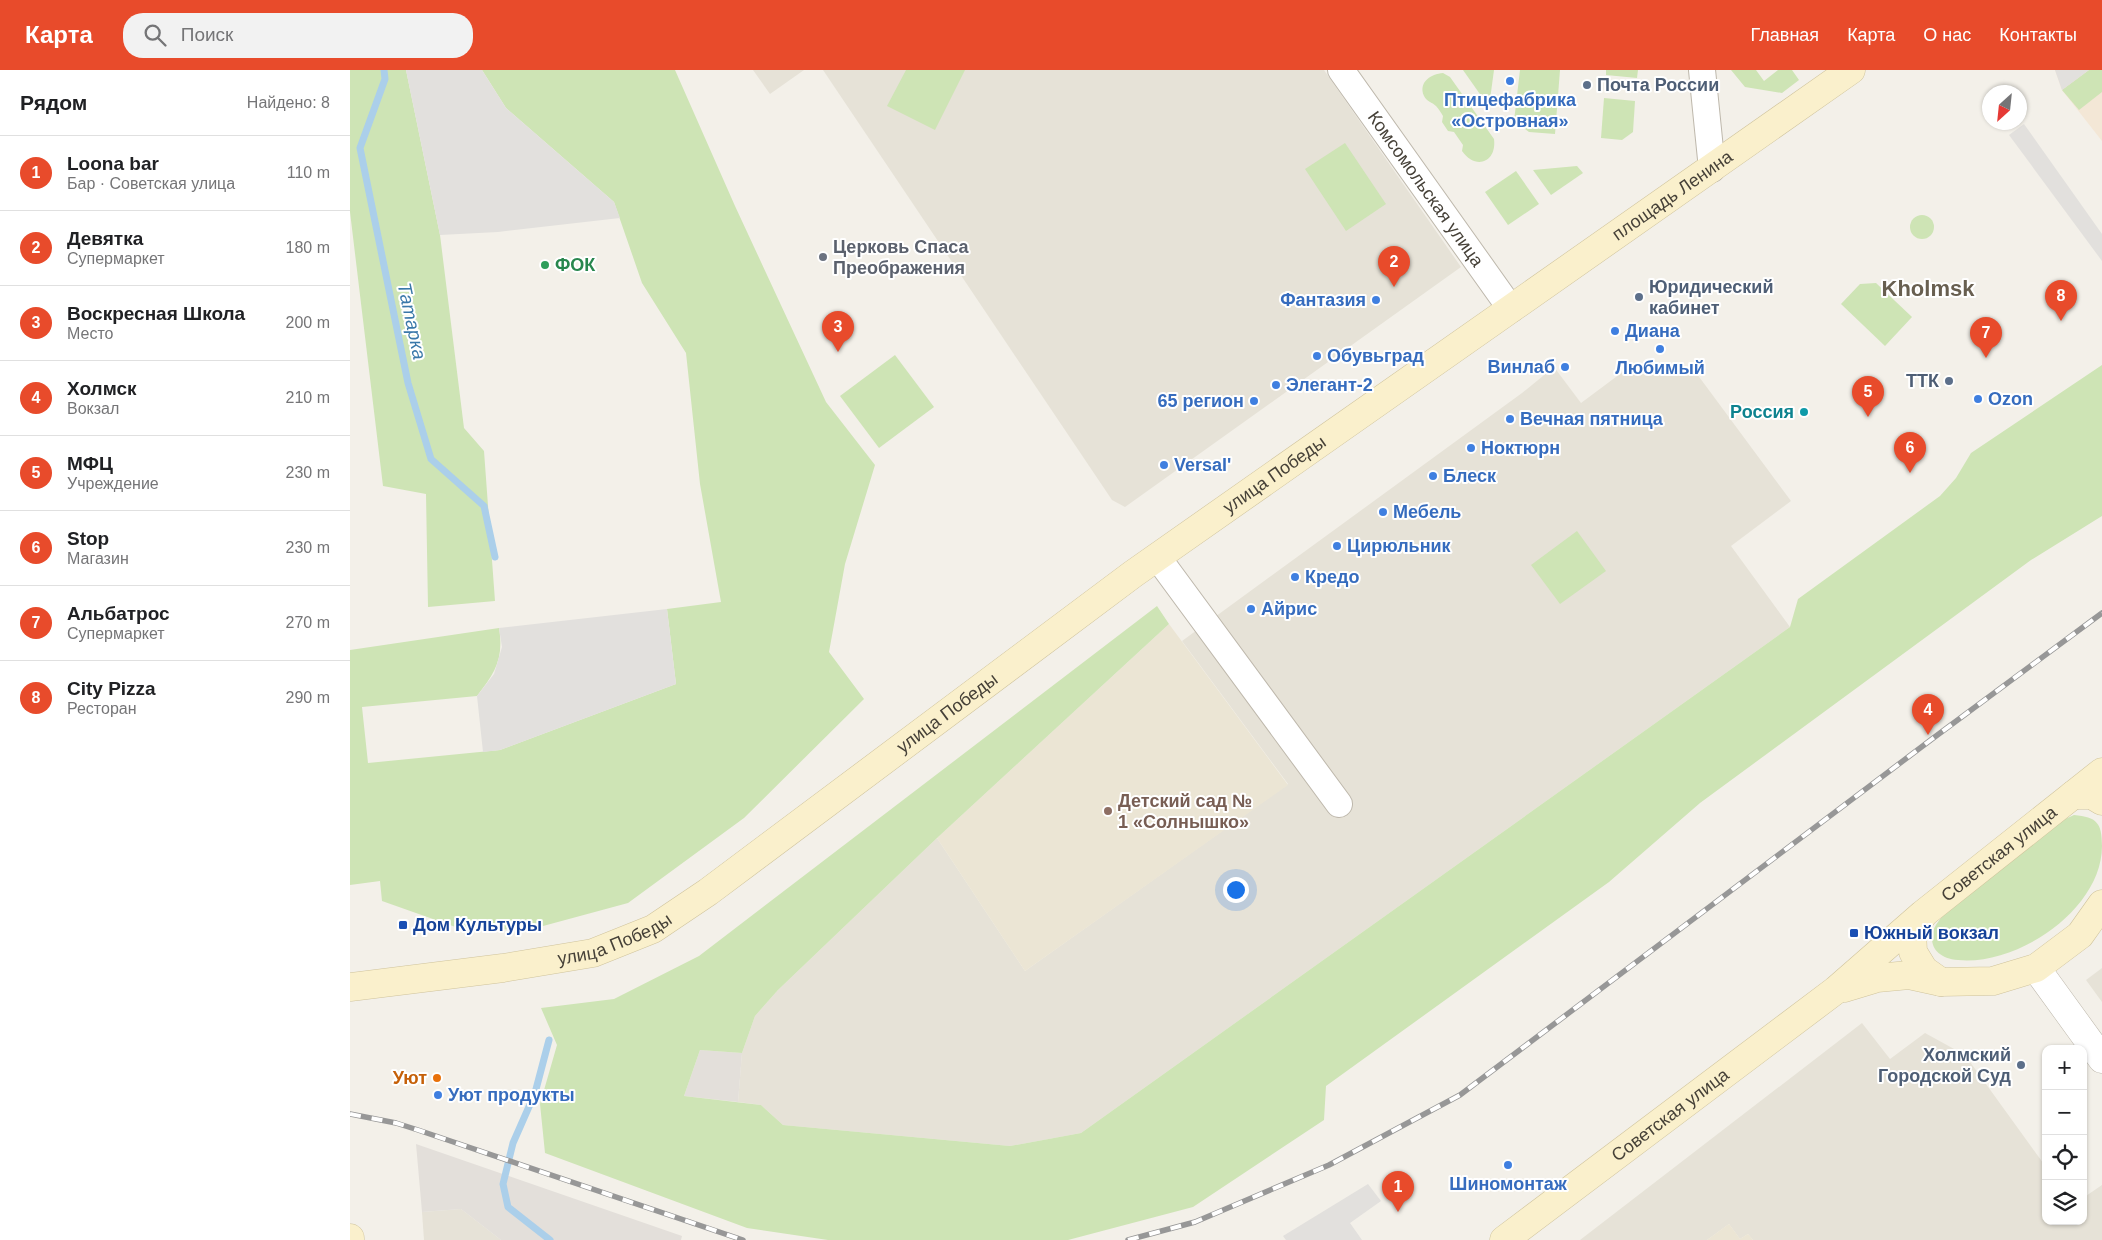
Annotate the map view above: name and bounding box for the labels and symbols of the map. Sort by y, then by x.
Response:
marker: Птицефабрика «Островная» [1504,75,1516,87]
place label: Почта России [1597,75,1719,95]
marker: Почта России [1581,79,1593,91]
north arrow [1982,85,2027,130]
place label: Птицефабрика «Островная» [1444,90,1577,131]
street label: Комсомольская улица [1364,108,1488,271]
street label: площадь Ленина [1608,146,1737,244]
place label: Церковь Спаса Преображения [833,237,969,278]
pin: 2 [1378,246,1410,287]
marker: Церковь Спаса Преображения [817,251,829,263]
place label: ФОК [555,255,596,275]
marker: ФОК [539,259,551,271]
district label: Kholmsk [1882,276,1975,301]
place label: Юридический кабинет [1649,277,1774,318]
pin: 8 [2045,280,2077,321]
water label: Татарка [394,281,430,361]
place label: Фантазия [1280,290,1366,310]
marker: Юридический кабинет [1633,291,1645,303]
marker: Фантазия [1370,294,1382,306]
pin: 3 [822,311,854,352]
pin: 7 [1970,317,2002,358]
place label: Диана [1625,321,1681,341]
marker: Диана [1609,325,1621,337]
marker: Любимый [1654,343,1666,355]
place label: Обувьград [1327,346,1425,366]
marker: Обувьград [1311,350,1323,362]
place label: Винлаб [1488,357,1555,377]
place label: Любимый [1615,358,1705,378]
marker: Винлаб [1559,361,1571,373]
place label: ТТК [1906,371,1940,391]
place label: Элегант-2 [1286,375,1373,395]
marker: ТТК [1943,375,1955,387]
pin: 5 [1852,376,1884,417]
marker: Элегант-2 [1270,379,1282,391]
place label: Ozon [1988,389,2033,409]
place label: 65 регион [1158,391,1244,411]
marker: Ozon [1972,393,1984,405]
marker: 65 регион [1248,395,1260,407]
place label: Россия [1730,402,1794,422]
marker: Россия [1798,406,1810,418]
place label: Вечная пятница [1520,409,1664,429]
marker: Вечная пятница [1504,413,1516,425]
street label: улица Победы [1219,432,1330,518]
pin: 6 [1894,432,1926,473]
place label: Ноктюрн [1481,438,1560,458]
marker: Ноктюрн [1465,442,1477,454]
place label: Versal' [1174,455,1231,475]
marker: Versal' [1158,459,1170,471]
place label: Блеск [1443,466,1497,486]
marker: Блеск [1427,470,1439,482]
place label: Мебель [1393,502,1461,522]
marker: Мебель [1377,506,1389,518]
place label: Цирюльник [1347,536,1452,556]
marker: Цирюльник [1331,540,1343,552]
place label: Кредо [1305,567,1359,587]
marker: Кредо [1289,571,1301,583]
place label: Айрис [1261,599,1317,619]
marker: Айрис [1245,603,1257,615]
street label: улица Победы [893,669,1001,757]
pin: 4 [1912,694,1944,735]
place label: Детский сад № 1 «Солнышко» [1118,791,1252,832]
street label: Советская улица [1937,801,2061,906]
marker: Детский сад № 1 «Солнышко» [1102,805,1114,817]
your location [1223,877,1249,903]
street label: улица Победы [556,909,675,969]
place label: Дом Культуры [413,915,542,935]
marker: Дом Культуры [397,919,409,931]
place label: Южный вокзал [1864,923,1999,943]
marker: Южный вокзал [1848,927,1860,939]
place label: Холмский Городской Суд [1878,1045,2012,1086]
marker: Холмский Городской Суд [2015,1059,2027,1071]
street label: Советская улица [1608,1064,1733,1165]
place label: Уют [393,1068,427,1088]
marker: Уют [431,1072,443,1084]
place label: Уют продукты [448,1085,575,1105]
marker: Уют продукты [432,1089,444,1101]
marker: Шиномонтаж [1502,1159,1514,1171]
pin: 1 [1382,1171,1414,1212]
place label: Шиномонтаж [1449,1174,1567,1194]

